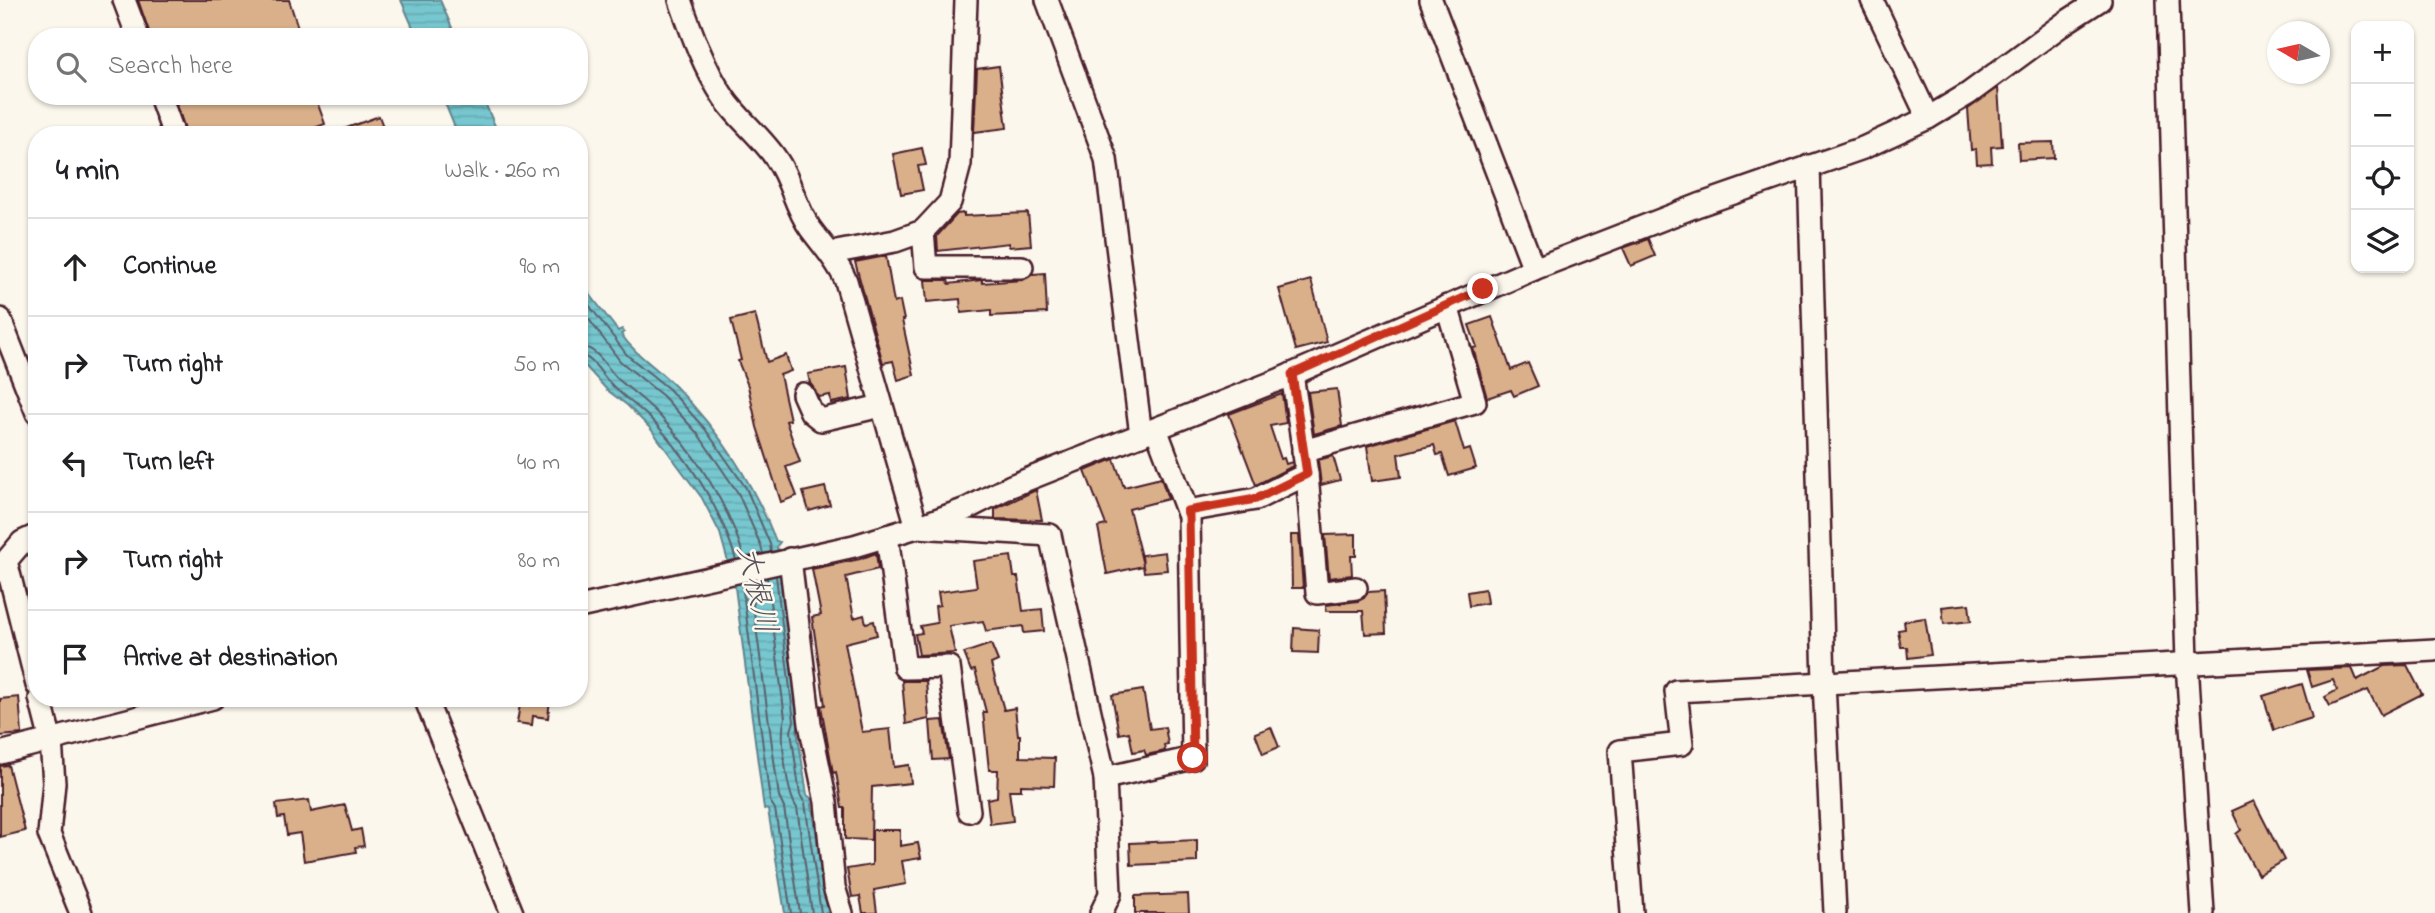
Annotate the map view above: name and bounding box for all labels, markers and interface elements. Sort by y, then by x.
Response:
north arrow [2267,21,2330,84]
map controls [2351,21,2414,273]
button: + [2351,21,2414,84]
search box [28,28,588,105]
icon: search [52,48,90,86]
text: Search here [108,48,233,86]
button: − [2351,84,2414,147]
button: locate [2351,147,2414,210]
text: 4 min [56,150,119,194]
text: Walk · 260 m [444,155,560,188]
button: layers [2351,210,2414,273]
icon: ahead [56,248,94,286]
text: Continue [123,248,216,286]
text: 90 m [520,251,560,284]
route end [1467,273,1498,304]
icon: right [56,346,94,384]
text: Turn right [123,346,223,384]
text: 50 m [513,349,560,382]
icon: left [56,444,94,482]
text: Turn left [123,444,214,482]
text: 40 m [517,447,560,480]
water label: 大根川 [723,541,787,639]
icon: right [56,542,94,580]
text: Turn right [123,542,223,580]
text: 80 m [518,545,560,578]
icon: arrive [56,640,94,678]
text: Arrive at destination [123,640,338,678]
route start [1177,742,1208,773]

